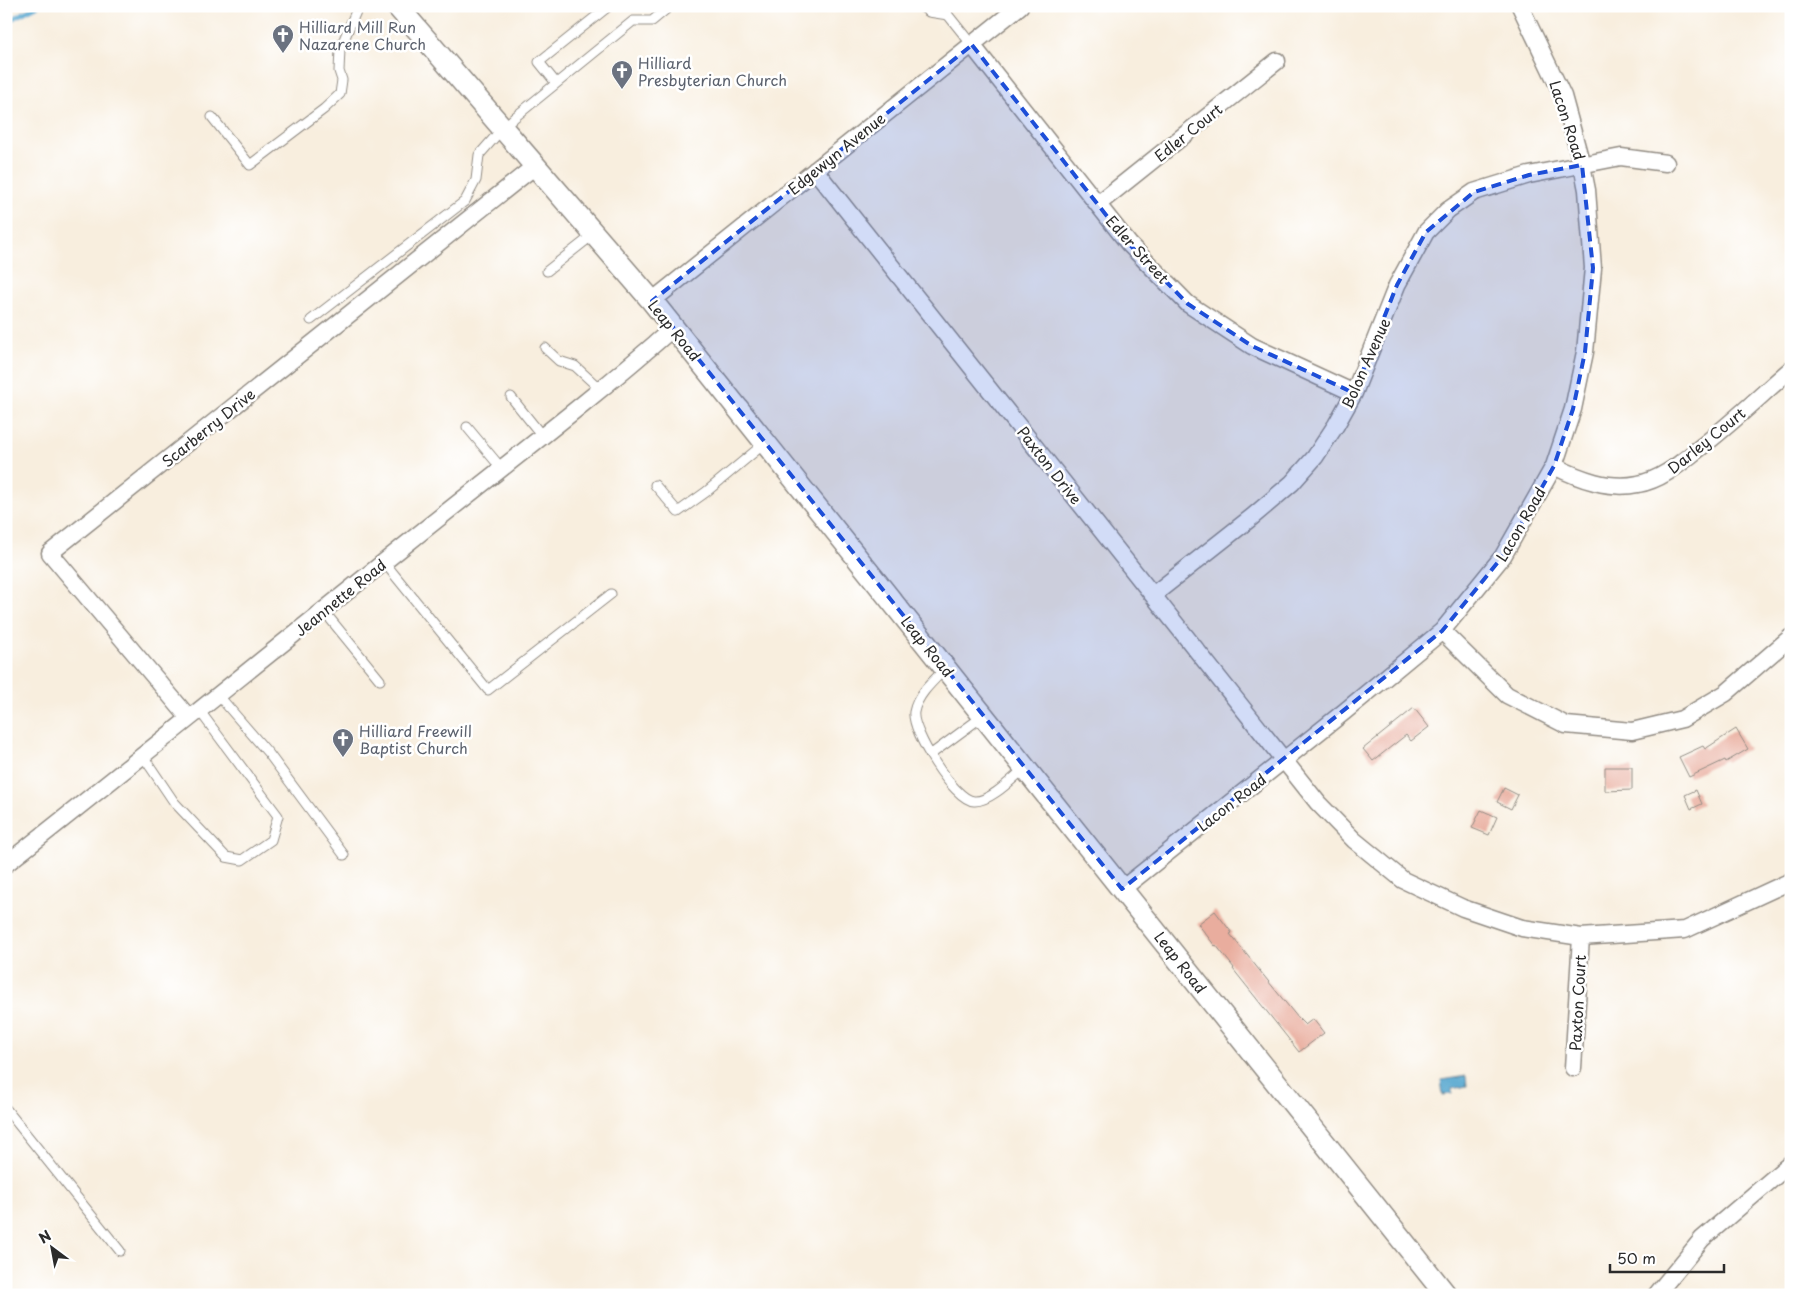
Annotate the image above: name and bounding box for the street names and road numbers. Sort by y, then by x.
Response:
street label: Lacon Road [1544,77,1592,163]
street label: Edler Court [1149,97,1227,167]
street label: Edgewyn Avenue [782,106,890,200]
street label: Edler Street [1101,210,1175,288]
street label: Leap Road [643,294,707,366]
street label: Bolon Avenue [1335,314,1395,412]
street label: Scarberry Drive [156,382,260,472]
street label: Darley Court [1662,401,1750,479]
street label: Paxton Drive [1012,421,1088,509]
street label: Lacon Road [1489,482,1551,566]
street label: Jeannette Road [289,553,391,641]
street label: Leap Road [896,610,960,682]
street label: Lacon Road [1191,767,1271,837]
street label: Leap Road [1149,926,1213,998]
street label: Paxton Court [1563,954,1591,1052]

